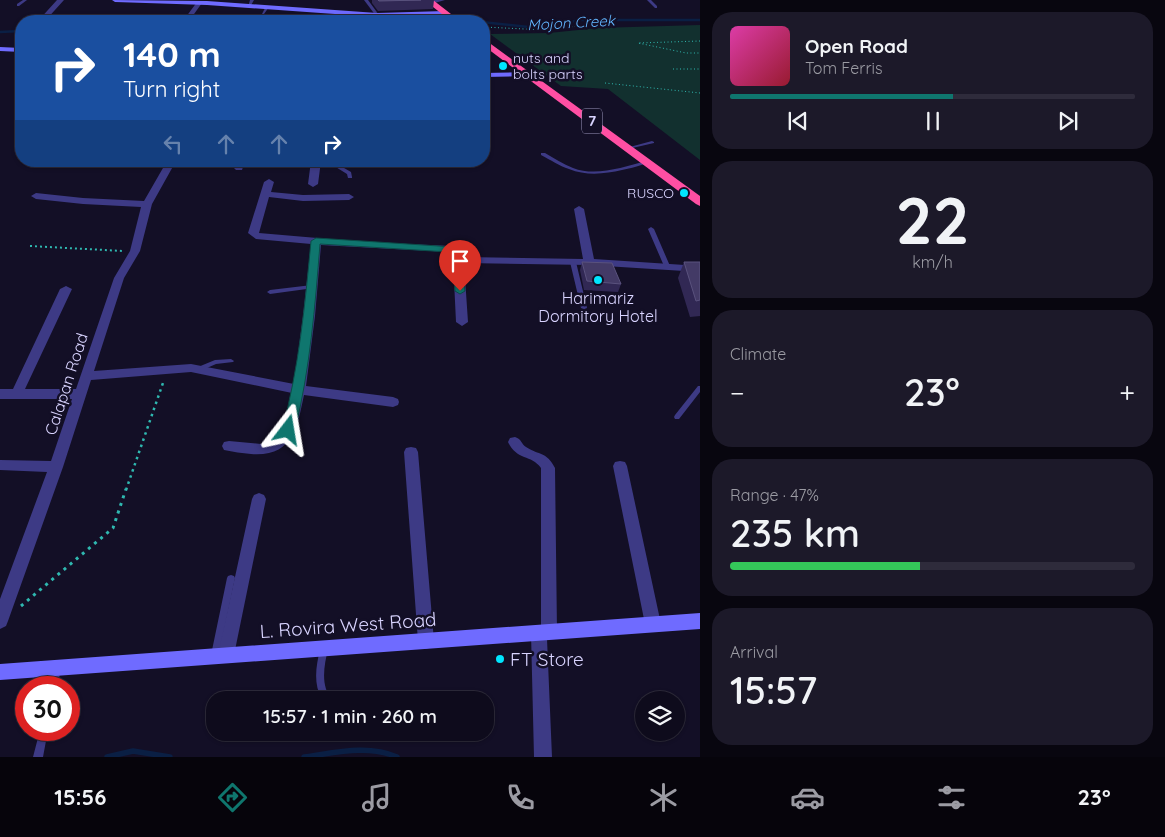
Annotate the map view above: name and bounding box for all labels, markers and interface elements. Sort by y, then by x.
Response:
water label: Mojon Creek [527,11,617,34]
text: 140 m [123,32,221,76]
text: Open Road [805,34,908,58]
icon: right [40,35,105,100]
place label: nuts and bolts parts [513,49,582,83]
text: Tom Ferris [805,58,882,78]
marker: nuts and bolts parts [497,60,509,72]
text: Turn right [123,75,220,103]
icon: previous [784,107,812,135]
icon: pause [919,107,947,135]
icon: next [1054,107,1082,135]
road number: 7 [582,108,602,134]
icon: left [159,130,187,158]
icon: ahead [212,130,240,158]
icon: ahead [265,130,293,158]
icon: right [318,130,346,158]
text: 22 [896,179,969,260]
place label: RUSCO [627,184,674,202]
marker: RUSCO [678,187,690,199]
pin [439,240,481,291]
icon: arrive [446,247,474,275]
text: km/h [912,252,953,272]
marker: Harimariz Dormitory Hotel [592,274,604,286]
place label: Harimariz Dormitory Hotel [538,288,658,326]
street label: Calapan Road [40,330,92,438]
text: Climate [730,344,786,364]
text: 23° [904,368,960,416]
text: − [730,375,745,410]
text: + [1119,375,1135,410]
position arrow [261,403,313,455]
text: Range · 47% [730,485,819,505]
text: 235 km [730,509,860,557]
street label: L. Rovira West Road [259,607,437,643]
text: Arrival [730,642,778,662]
place label: FT Store [510,647,584,671]
marker: FT Store [494,653,506,665]
text: 15:57 [730,666,817,714]
speed limit sign: 30 [15,676,80,741]
map controls [635,691,685,741]
button: layers [635,691,685,741]
text: 15:57 · 1 min · 260 m [263,704,437,728]
icon: directions [215,780,250,815]
icon: music [359,780,394,815]
icon: phone [503,780,538,815]
icon: climate [646,780,681,815]
icon: car [790,780,825,815]
icon: filters [934,780,969,815]
text: 15:56 [54,783,106,811]
text: 23° [1078,783,1111,811]

